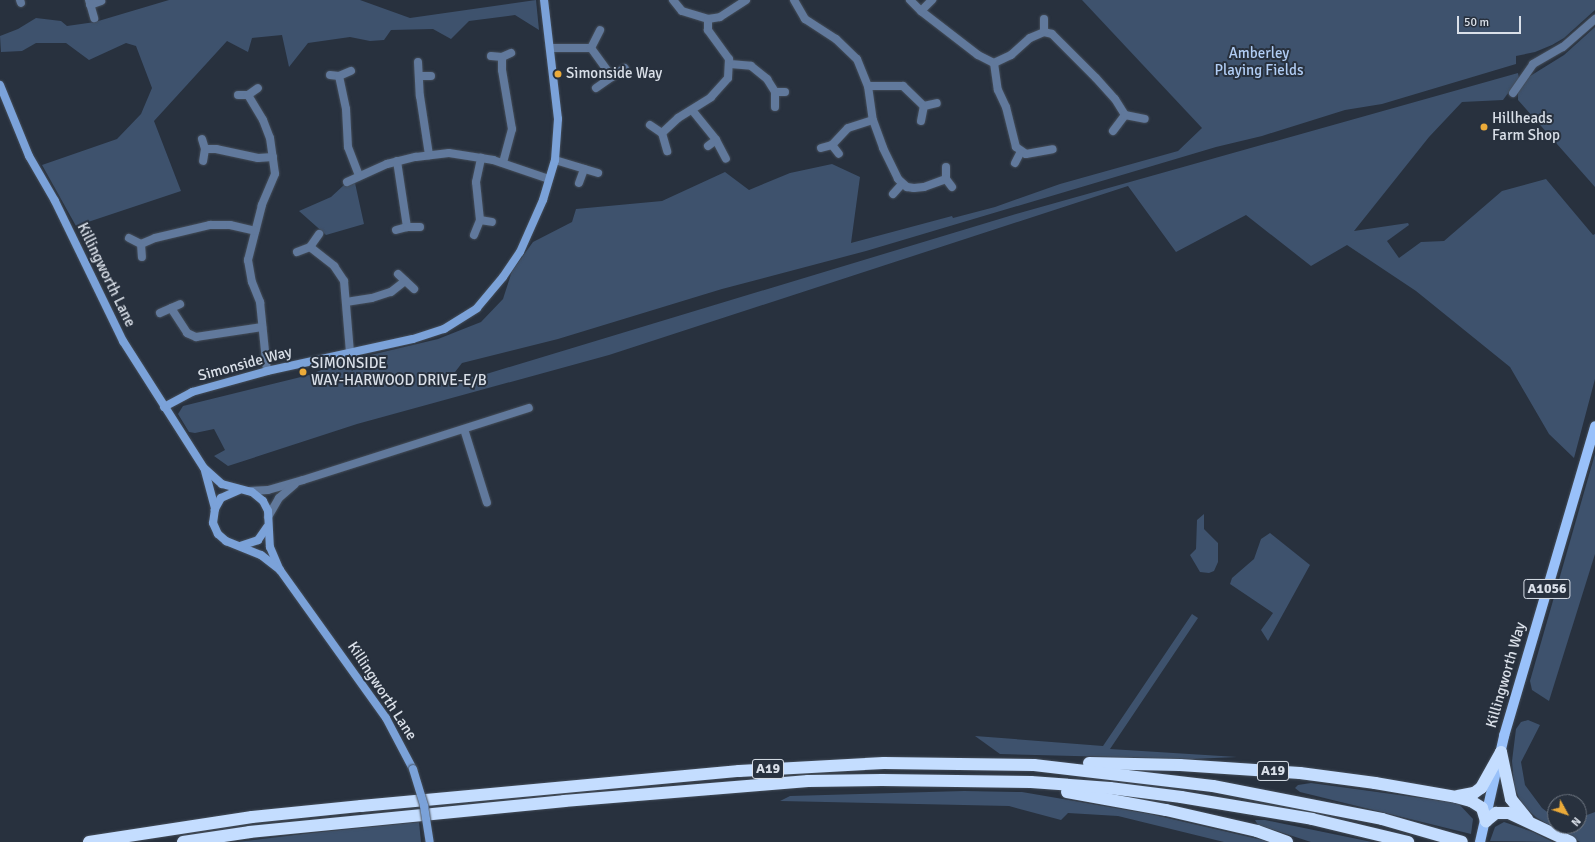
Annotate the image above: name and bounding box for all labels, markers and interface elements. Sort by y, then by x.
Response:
scale bar [1459,8,1523,34]
text: 50 m [1464,15,1489,30]
park label: Amberley Playing Fields [1214,44,1304,79]
place label: Simonside Way [566,65,662,83]
marker: Simonside Way [553,69,563,79]
place label: Hillheads Farm Shop [1492,109,1560,144]
marker: Hillheads Farm Shop [1479,122,1489,132]
street label: Killingworth Lane [73,220,139,330]
street label: Simonside Way [196,343,294,385]
place label: SIMONSIDE WAY-HARWOOD DRIVE-E/B [311,354,487,389]
marker: SIMONSIDE WAY-HARWOOD DRIVE-E/B [298,367,308,377]
road number: A1056 [1523,577,1571,601]
street label: Killingworth Way [1482,620,1530,730]
street label: Killingworth Lane [343,638,421,744]
road number: A19 [751,757,785,781]
road number: A19 [1256,759,1290,783]
north arrow [1547,794,1587,834]
text: N [1568,814,1583,829]

